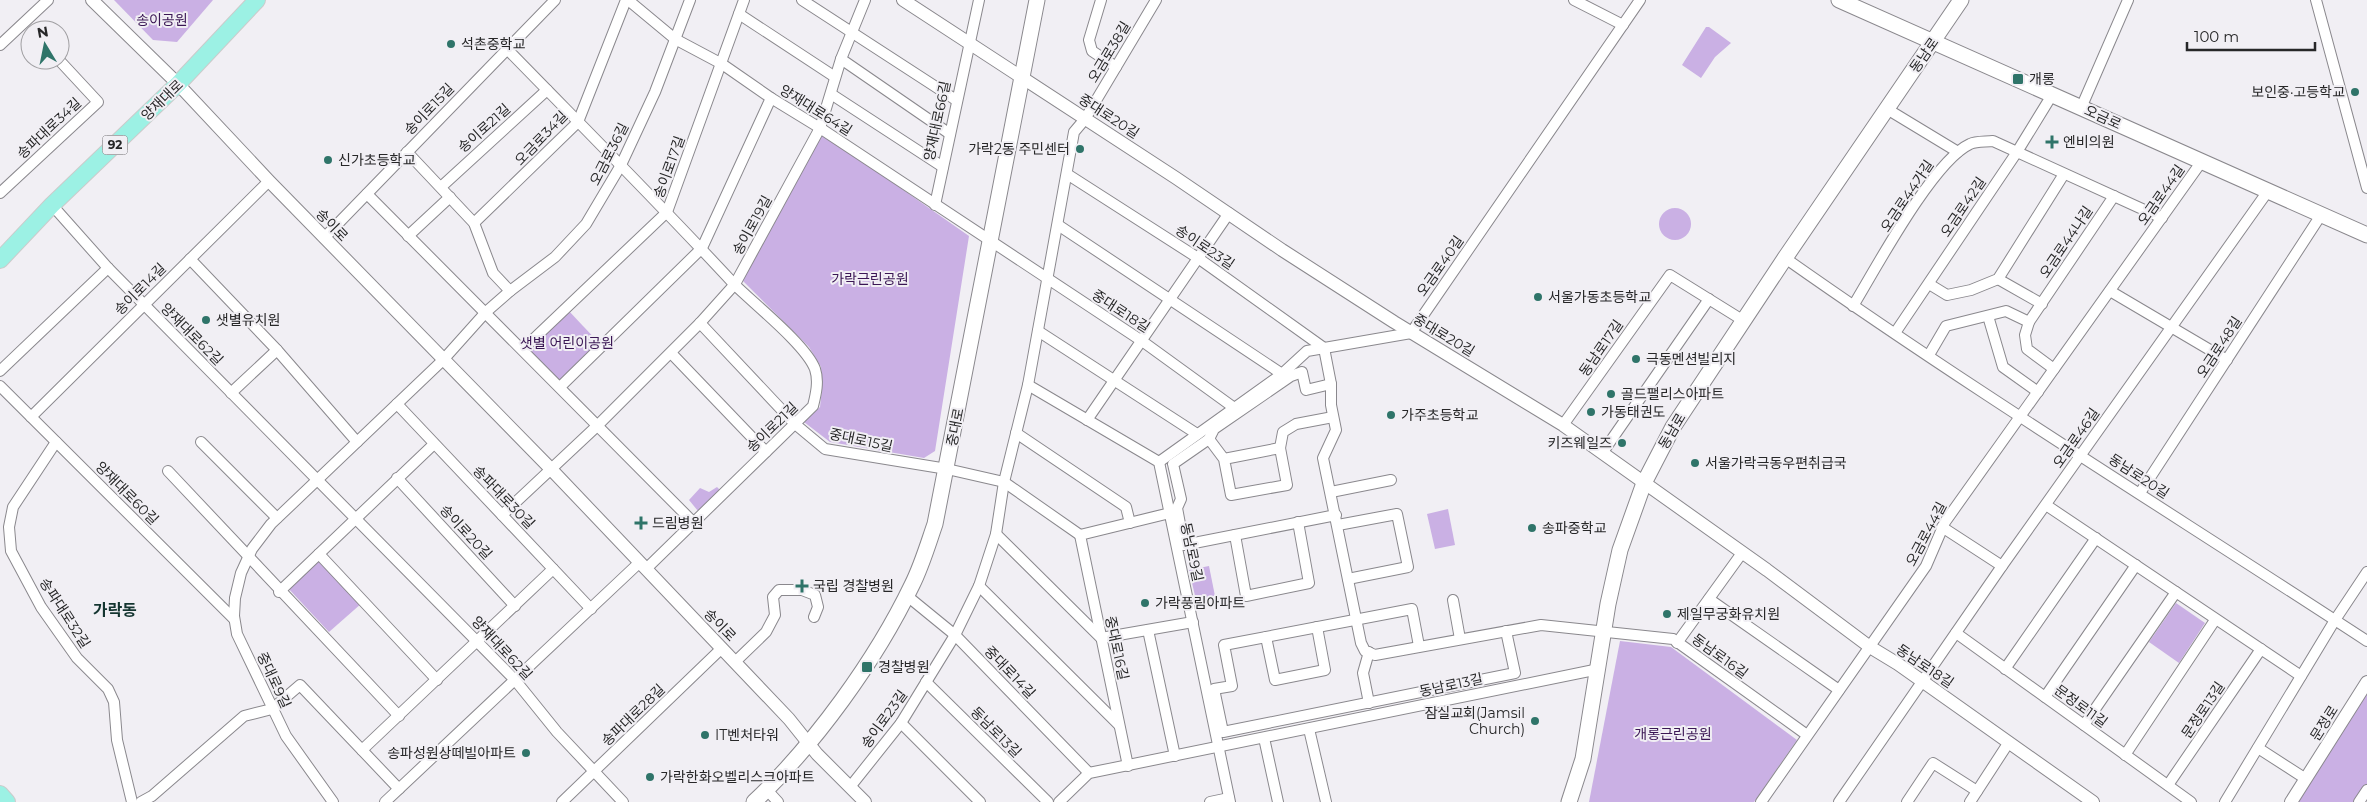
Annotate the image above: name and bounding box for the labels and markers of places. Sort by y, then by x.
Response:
place label: 석촌중학교 [461,35,526,53]
marker: 석촌중학교 [445,38,457,50]
place label: 개롱 [2029,70,2055,88]
marker: 개롱 [2011,72,2025,86]
place label: 보인중·고등학교 [2251,83,2345,101]
marker: 보인중·고등학교 [2349,86,2361,98]
place label: 엔비의원 [2063,133,2115,151]
marker: 엔비의원 [2045,135,2059,149]
place label: 가락2동 주민센터 [968,140,1070,158]
marker: 가락2동 주민센터 [1074,143,1086,155]
place label: 신가초등학교 [338,151,415,169]
marker: 신가초등학교 [322,154,334,166]
place label: 서울가동초등학교 [1548,288,1651,306]
marker: 서울가동초등학교 [1532,291,1544,303]
place label: 샛별유치원 [216,311,280,329]
marker: 샛별유치원 [200,314,212,326]
place label: 극동멘션빌리지 [1646,350,1736,368]
marker: 극동멘션빌리지 [1630,353,1642,365]
place label: 골드팰리스아파트 [1621,385,1724,403]
marker: 골드팰리스아파트 [1605,388,1617,400]
place label: 가동태권도 [1601,403,1666,421]
place label: 가주초등학교 [1401,406,1478,424]
marker: 가동태권도 [1585,406,1597,418]
marker: 가주초등학교 [1385,409,1397,421]
place label: 키즈웨일즈 [1548,434,1612,452]
marker: 키즈웨일즈 [1616,437,1628,449]
place label: 서울가락극동우편취급국 [1705,454,1847,472]
marker: 서울가락극동우편취급국 [1689,457,1701,469]
place label: 드림병원 [652,514,704,532]
marker: 드림병원 [634,516,648,530]
place label: 송파중학교 [1542,519,1607,537]
marker: 송파중학교 [1526,522,1538,534]
place label: 국립 경찰병원 [813,577,894,595]
marker: 국립 경찰병원 [795,579,809,593]
place label: 가락풍림아파트 [1155,594,1245,612]
marker: 가락풍림아파트 [1139,597,1151,609]
place label: 제일무궁화유치원 [1677,605,1780,623]
marker: 제일무궁화유치원 [1661,608,1673,620]
place label: 경찰병원 [878,658,930,676]
marker: 경찰병원 [860,660,874,674]
place label: 잠실교회(Jamsil Church) [1424,704,1525,738]
marker: 잠실교회(Jamsil Church) [1529,715,1541,727]
place label: IT벤처타워 [715,726,779,744]
marker: IT벤처타워 [699,729,711,741]
place label: 송파성원상떼빌아파트 [387,744,516,762]
marker: 송파성원상떼빌아파트 [520,747,532,759]
place label: 가락한화오벨리스크아파트 [660,768,815,786]
marker: 가락한화오벨리스크아파트 [644,771,656,783]

